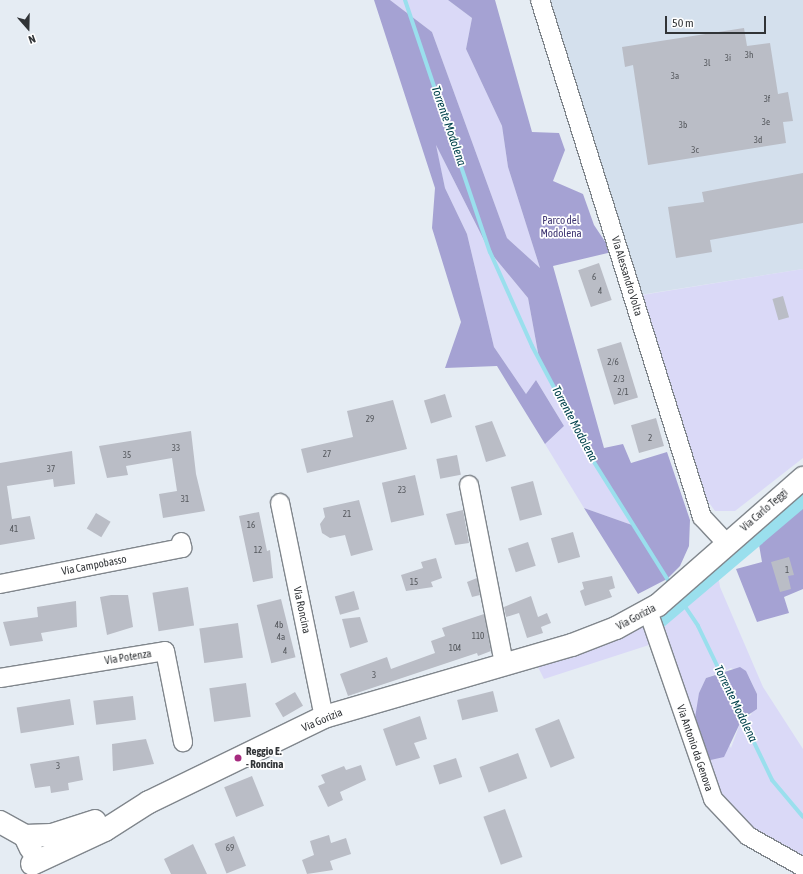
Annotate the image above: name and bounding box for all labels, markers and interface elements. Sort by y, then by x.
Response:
north arrow [8,8,48,48]
scale bar [667,8,768,34]
text: 50 m [672,16,694,30]
text: N [27,33,37,46]
house number: 3h [745,50,753,60]
house number: 3i [725,53,731,63]
house number: 3l [704,58,710,68]
house number: 3a [671,71,679,81]
water label: Torrente Modolena [428,84,468,168]
house number: 3f [764,94,770,104]
house number: 3e [762,117,770,127]
house number: 3b [679,120,687,130]
house number: 3d [754,135,762,145]
house number: 3c [691,145,699,155]
park label: Parco del Modolena [540,214,582,240]
street label: Via Alessandro Volta [609,235,645,317]
house number: 6 [592,272,596,282]
house number: 4 [598,286,602,296]
house number: 2/6 [607,357,619,367]
house number: 2/3 [613,374,625,384]
water label: Torrente Modolena [548,384,600,464]
house number: 2/1 [617,387,629,397]
house number: 29 [366,414,374,424]
house number: 2 [648,433,652,443]
house number: 33 [172,443,180,453]
house number: 27 [323,449,331,459]
house number: 35 [123,450,131,460]
house number: 37 [47,464,55,474]
house number: 23 [398,485,406,495]
street label: Via Carlo Teggi [738,486,790,534]
house number: 31 [181,494,189,504]
house number: 21 [343,509,351,519]
house number: 16 [247,520,255,530]
house number: 41 [10,524,18,534]
house number: 12 [254,545,262,555]
street label: Via Campobasso [60,552,128,578]
house number: 1 [785,565,789,575]
house number: 15 [410,577,418,587]
street label: Via Roncina [291,585,313,635]
street label: Via Gorizia [614,601,658,633]
house number: 4b [275,620,283,630]
house number: 110 [472,631,484,641]
house number: 4a [277,632,285,642]
house number: 104 [449,643,461,653]
house number: 4 [283,646,287,656]
street label: Via Potenza [104,647,152,667]
water label: Torrente Modolena [710,663,760,745]
house number: 3 [372,670,376,680]
street label: Via Antonio da Genova [674,703,716,793]
street label: Via Gorizia [300,706,344,734]
place label: Reggio E. - Roncina [246,745,283,771]
marker: Reggio E. - Roncina [233,753,243,763]
house number: 3 [56,761,60,771]
house number: 69 [226,843,234,853]

